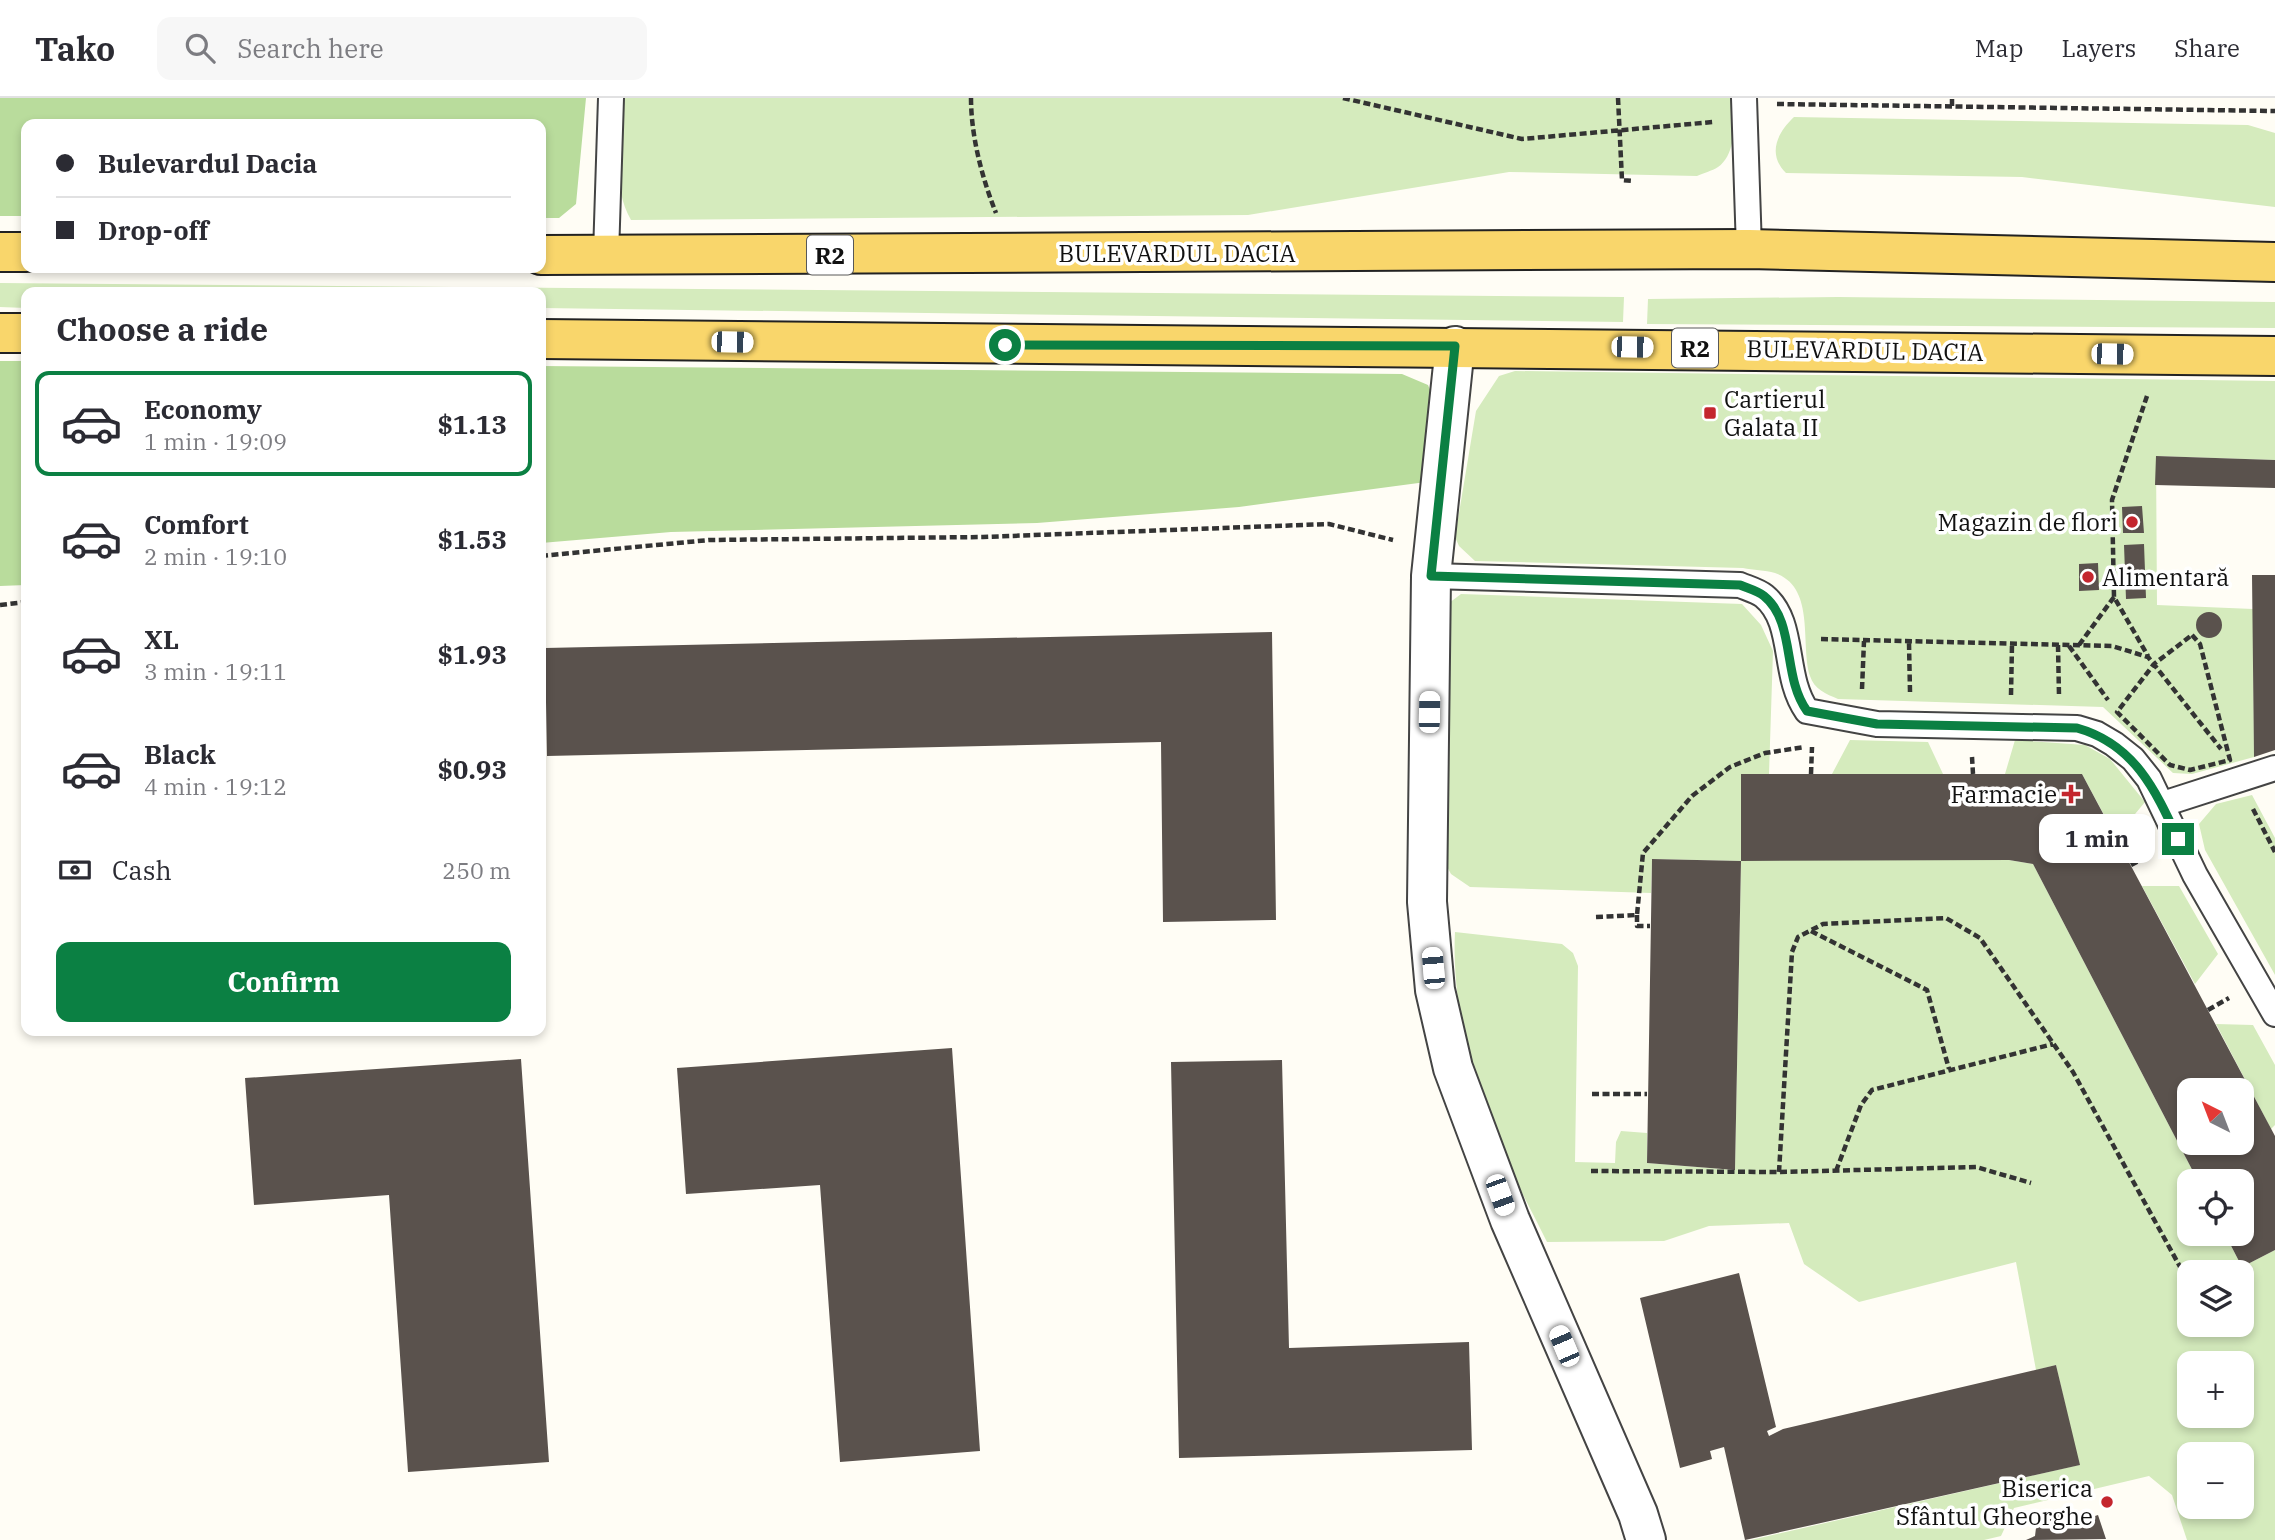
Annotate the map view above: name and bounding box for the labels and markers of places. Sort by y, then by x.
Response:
place label: Cartierul Galata II [1724,383,1825,443]
marker: Cartierul Galata II [1702,405,1718,421]
place label: Magazin de flori [1937,506,2118,538]
marker: Magazin de flori [2124,514,2140,530]
place label: Alimentară [2102,561,2229,593]
marker: Alimentară [2080,569,2096,585]
place label: Farmacie [1950,778,2057,810]
marker: Farmacie [2063,786,2079,802]
place label: Biserica Sfântul Gheorghe [1896,1472,2093,1532]
marker: Biserica Sfântul Gheorghe [2099,1494,2115,1510]

